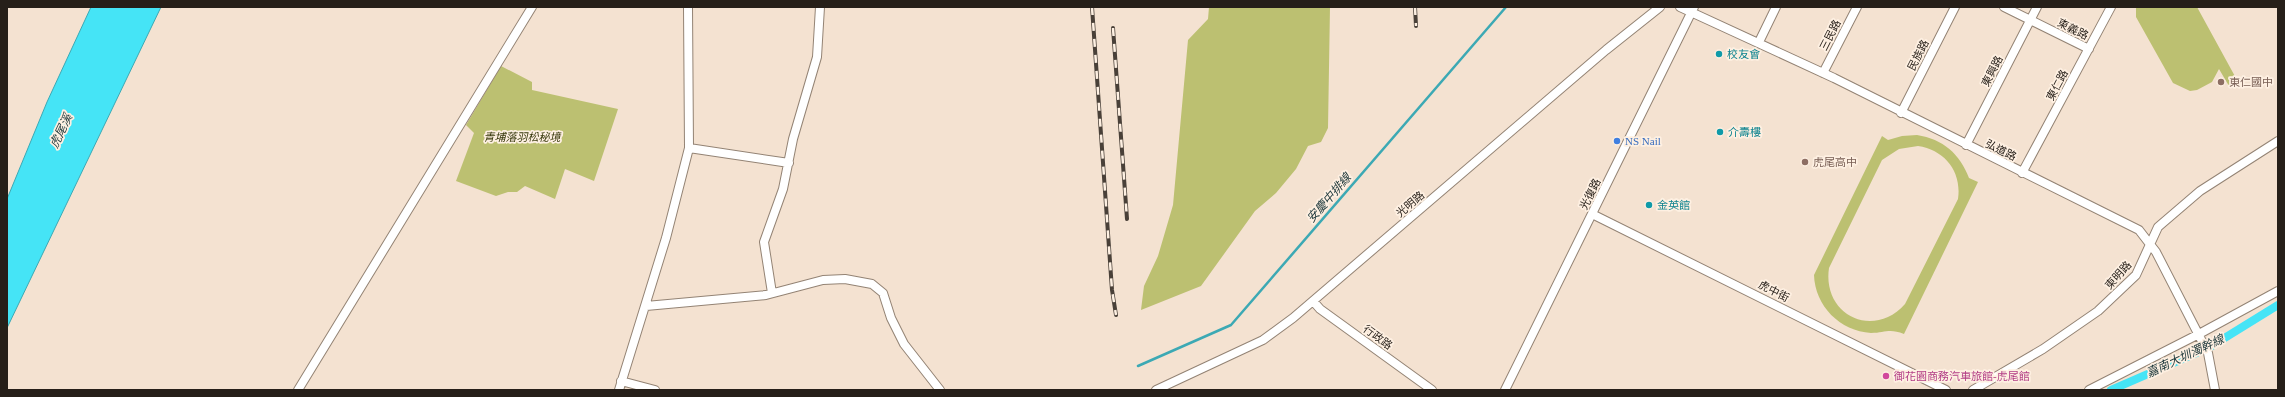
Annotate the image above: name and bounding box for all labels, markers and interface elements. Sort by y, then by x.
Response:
street label: 東義路 [2056,16,2090,42]
street label: 三民路 [1817,18,1843,52]
street label: 民族路 [1905,38,1931,72]
place label: 校友會 [1727,48,1760,60]
marker: 校友會 [1714,49,1724,59]
street label: 東興路 [1979,54,2005,88]
street label: 東仁路 [2044,68,2070,102]
place label: 東仁國中 [2229,76,2273,88]
marker: 東仁國中 [2216,77,2226,87]
water label: 虎尾溪 [47,110,76,150]
place label: 介壽樓 [1728,126,1761,138]
marker: 介壽樓 [1715,127,1725,137]
park label: 青埔落羽松秘境 [484,131,562,143]
place label: NS Nail [1625,135,1661,147]
marker: NS Nail [1612,136,1622,146]
street label: 弘道路 [1984,137,2018,163]
place label: 虎尾高中 [1813,156,1857,168]
marker: 虎尾高中 [1800,157,1810,167]
water label: 安慶中排線 [1304,169,1355,225]
street label: 光復路 [1577,177,1603,211]
street label: 光明路 [1394,189,1426,219]
place label: 金英館 [1657,199,1690,211]
marker: 金英館 [1644,200,1654,210]
street label: 東明路 [2103,259,2133,291]
street label: 虎中街 [1757,278,1791,304]
street label: 行政路 [1361,322,1395,352]
water label: 嘉南大圳濁幹線 [2144,331,2228,380]
place label: 御花園商務汽車旅館-虎尾館 [1893,370,2030,382]
marker: 御花園商務汽車旅館-虎尾館 [1881,371,1891,381]

